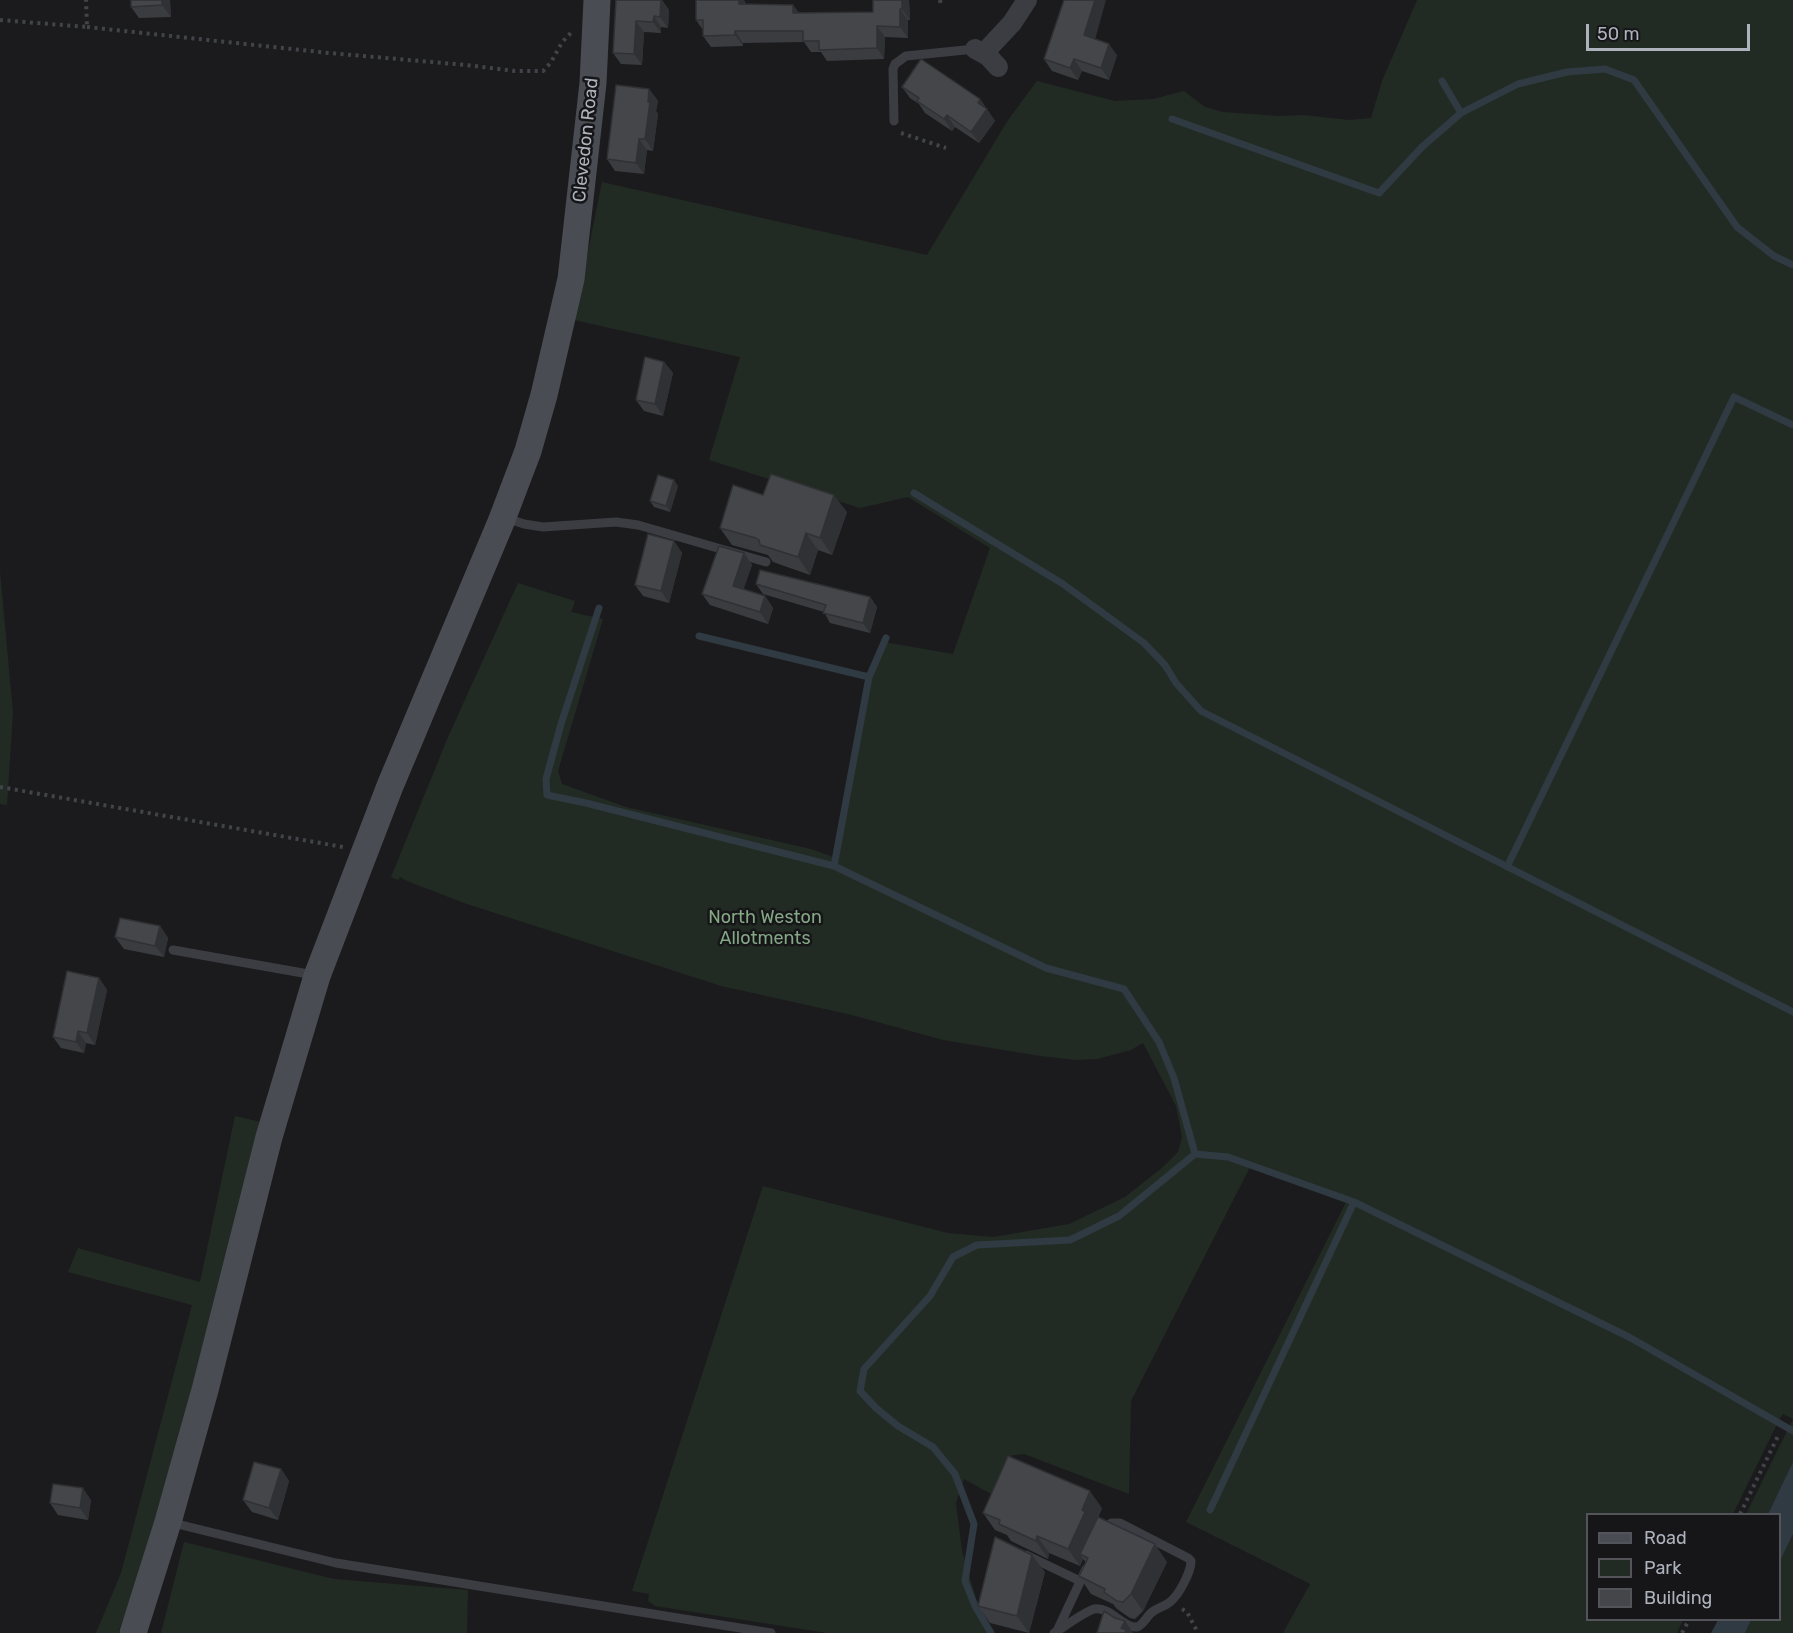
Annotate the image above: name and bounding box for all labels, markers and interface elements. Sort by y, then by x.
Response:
scale bar [1589,12,1752,50]
text: 50 m [1597,23,1640,45]
street label: Clevedon Road [569,77,603,203]
park label: North Weston Allotments [708,907,822,950]
legend [1586,1513,1781,1621]
text: Road [1644,1527,1687,1549]
text: Park [1644,1557,1681,1579]
text: Building [1644,1587,1712,1609]

